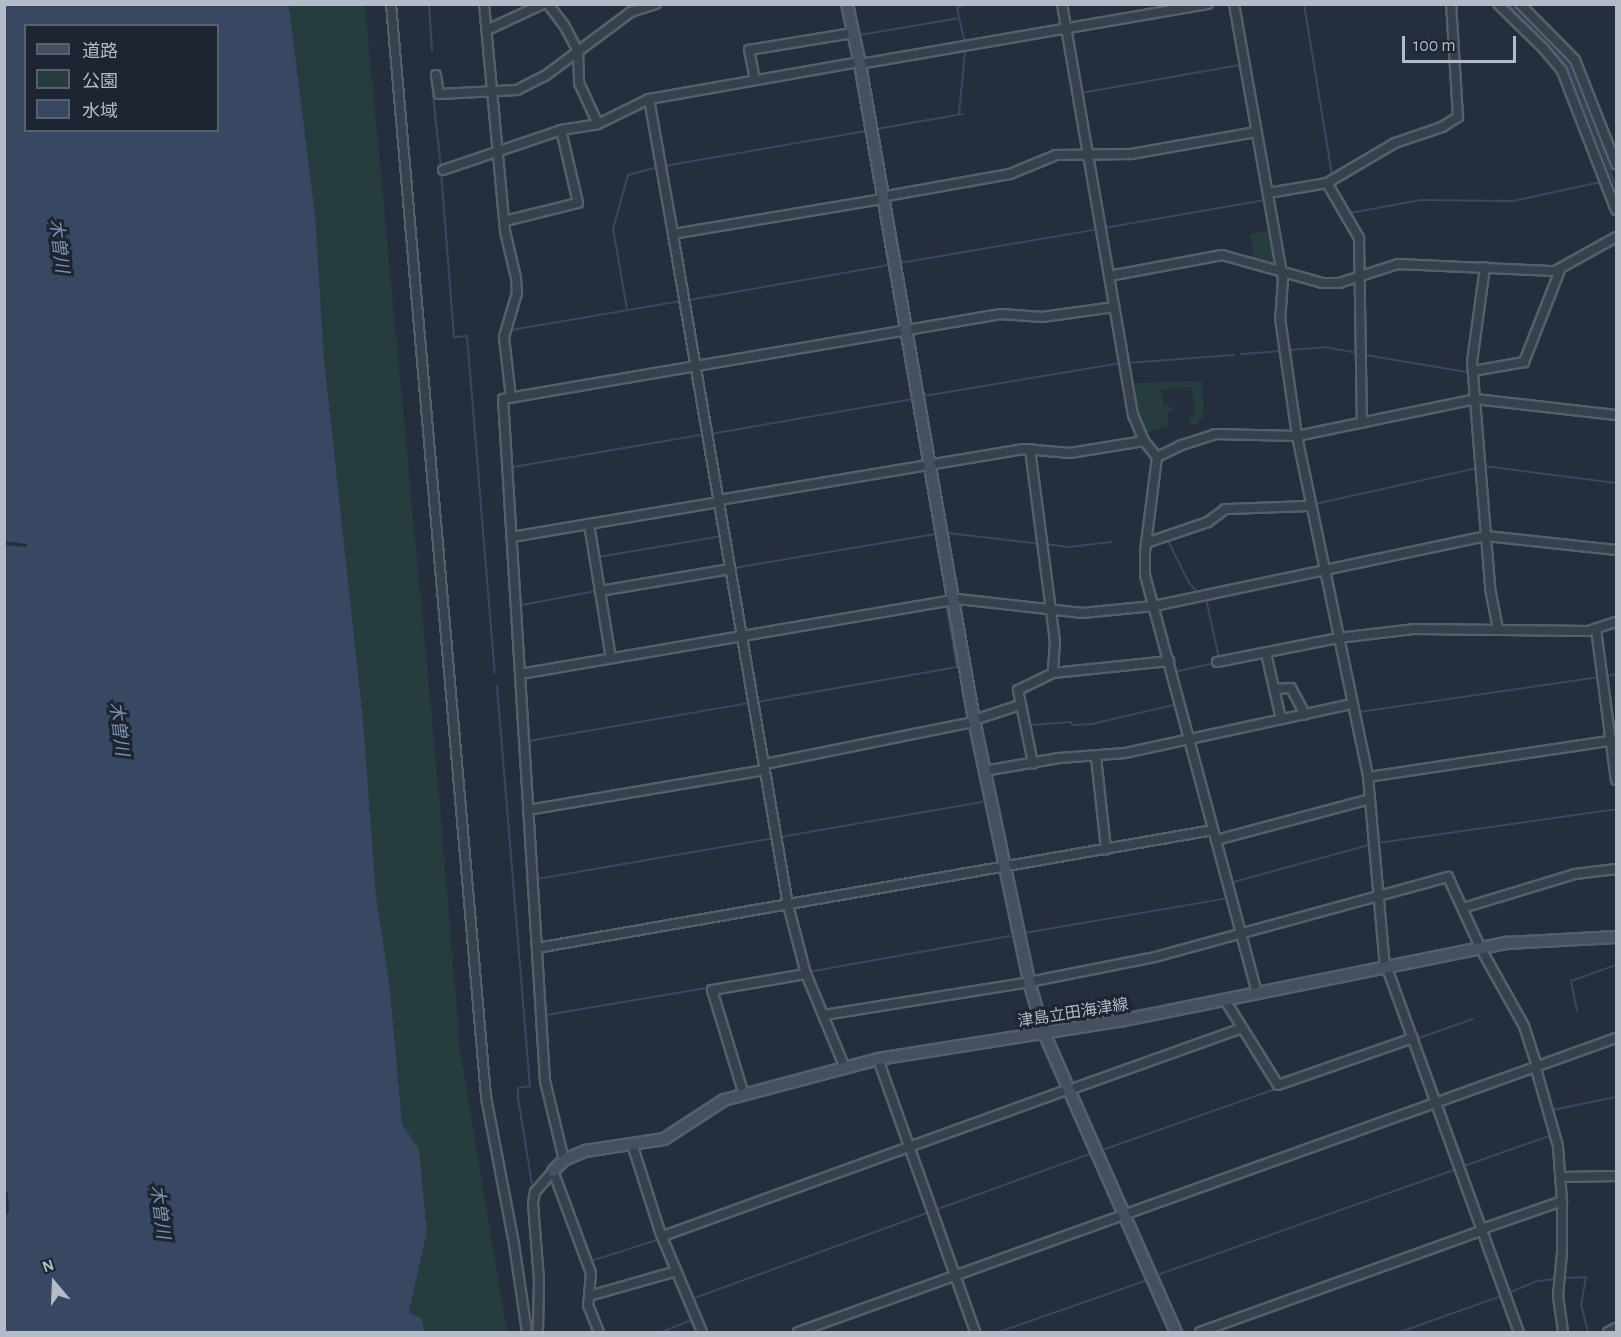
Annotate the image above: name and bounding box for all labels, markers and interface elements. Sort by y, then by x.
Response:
legend [24,24,219,132]
scale bar [1405,24,1519,62]
text: 100 m [1413,37,1456,55]
text: 道路 [82,43,118,61]
text: 公園 [82,73,118,91]
text: 水域 [82,103,118,121]
water label: 木曽川 [44,218,72,274]
water label: 木曽川 [104,701,132,757]
street label: 津島立田海津線 [1016,995,1130,1031]
water label: 木曽川 [145,1184,173,1240]
north arrow [24,1253,84,1313]
text: N [40,1257,56,1275]

